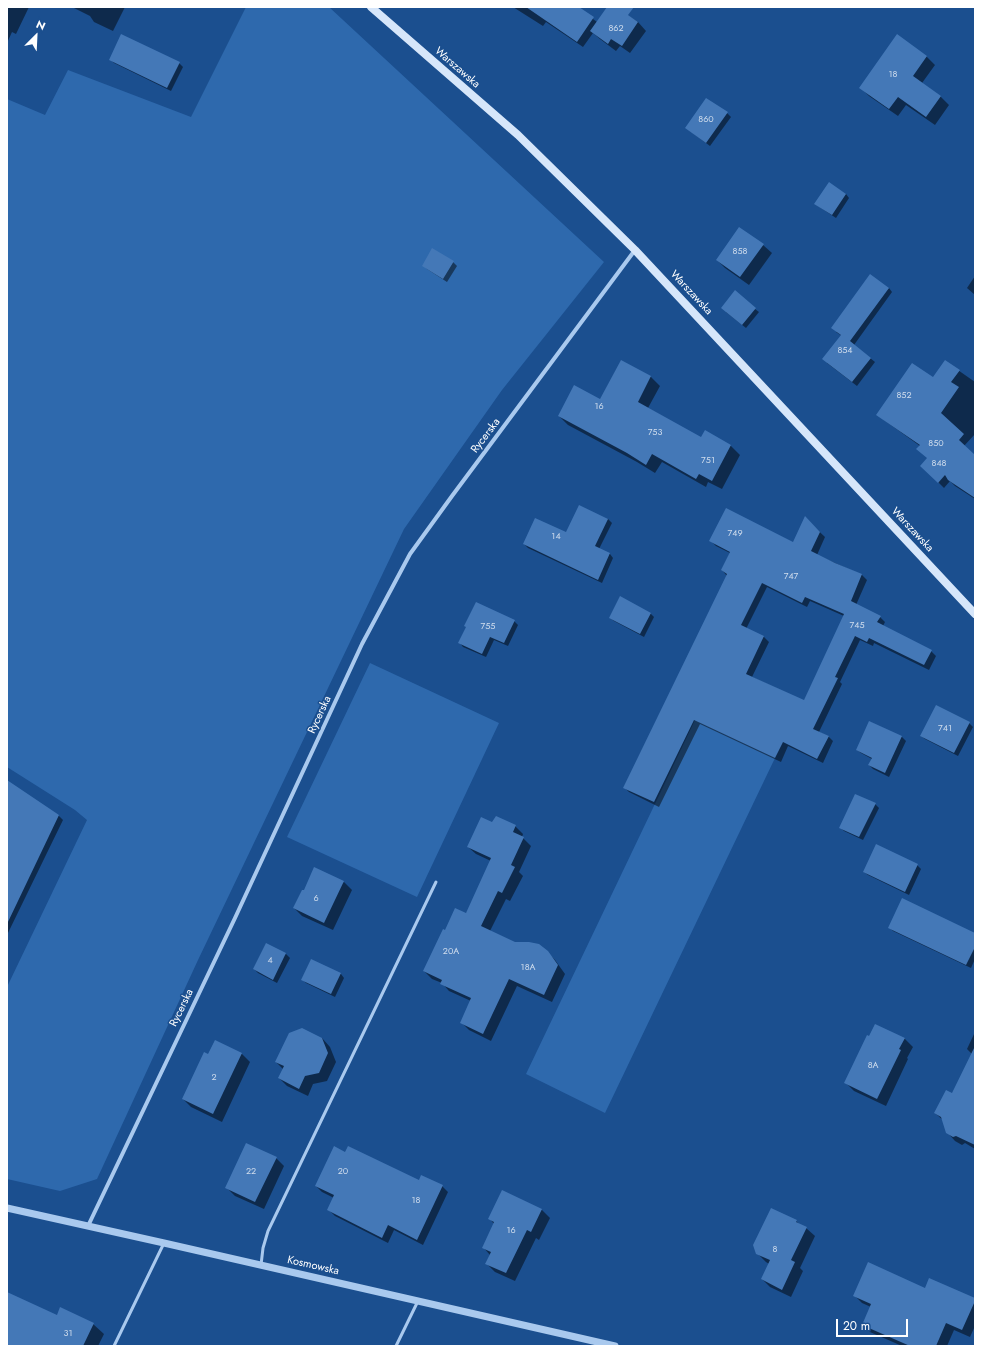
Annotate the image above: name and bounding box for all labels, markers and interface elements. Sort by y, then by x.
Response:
north arrow [16,16,56,56]
text: N [34,16,48,34]
house number: 862 [608,24,624,34]
street label: Warszawska [432,45,482,91]
house number: 18 [889,70,897,80]
house number: 860 [698,115,714,125]
house number: 858 [733,247,747,257]
street label: Warszawska [667,268,715,318]
house number: 854 [837,346,853,356]
house number: 852 [896,391,912,401]
house number: 16 [594,402,604,412]
street label: Rycerska [469,416,503,456]
house number: 753 [648,428,662,438]
house number: 850 [928,439,944,449]
house number: 751 [701,456,715,466]
house number: 848 [931,459,947,469]
street label: Warszawska [888,505,936,555]
house number: 749 [727,529,743,539]
house number: 14 [551,532,561,542]
house number: 747 [784,572,798,582]
house number: 745 [849,621,865,631]
house number: 755 [481,622,495,632]
street label: Rycerska [306,694,334,736]
house number: 741 [938,724,952,734]
house number: 6 [313,894,319,904]
house number: 20A [443,947,459,957]
house number: 4 [267,956,273,966]
house number: 18A [521,963,535,973]
street label: Rycerska [167,987,197,1029]
house number: 8A [868,1061,878,1071]
house number: 2 [211,1073,217,1083]
house number: 22 [246,1167,256,1177]
house number: 20 [338,1167,348,1177]
house number: 18 [412,1196,420,1206]
house number: 16 [506,1226,516,1236]
house number: 8 [773,1245,777,1255]
street label: Kosmowska [286,1254,340,1278]
scale bar [838,1311,910,1337]
text: 20 m [843,1317,870,1335]
house number: 31 [64,1329,72,1339]

